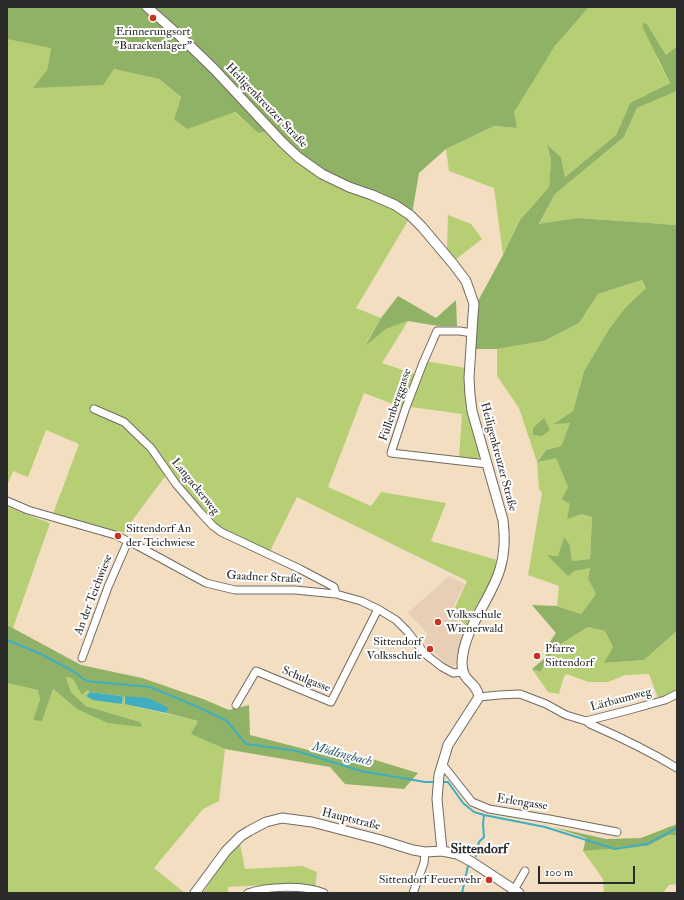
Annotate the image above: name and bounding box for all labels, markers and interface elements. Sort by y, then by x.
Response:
marker: Erinnerungsort "Barackenlager" [148,13,158,23]
place label: Erinnerungsort "Barackenlager" [114,25,192,53]
street label: Heiligenkreuzer Straße [222,61,310,151]
street label: Füllenberggasse [377,367,415,443]
street label: Heiligenkreuzer Straße [477,401,519,513]
street label: Langackerweg [168,456,222,518]
place label: Sittendorf An der Teichwiese [126,522,195,550]
marker: Sittendorf An der Teichwiese [113,531,123,541]
street label: An der Teichwiese [72,553,116,637]
street label: Gaadner Straße [226,569,302,587]
place label: Volksschule Wienerwald [446,608,503,636]
marker: Volksschule Wienerwald [433,617,443,627]
place label: Sittendorf Volksschule [367,635,422,663]
place label: Pfarre Sittendorf [545,642,594,670]
marker: Sittendorf Volksschule [425,644,435,654]
marker: Pfarre Sittendorf [532,651,542,661]
street label: Schulgasse [280,664,332,696]
street label: Lärbaumweg [589,685,653,715]
water label: Mödlingbach [310,740,374,770]
street label: Erlengasse [496,792,548,814]
street label: Hauptstraße [320,806,382,834]
district label: Sittendorf [451,842,507,858]
scale bar [540,858,637,884]
text: 100 m [545,865,573,880]
place label: Sittendorf Feuerwehr [379,873,481,887]
marker: Sittendorf Feuerwehr [484,875,494,885]

